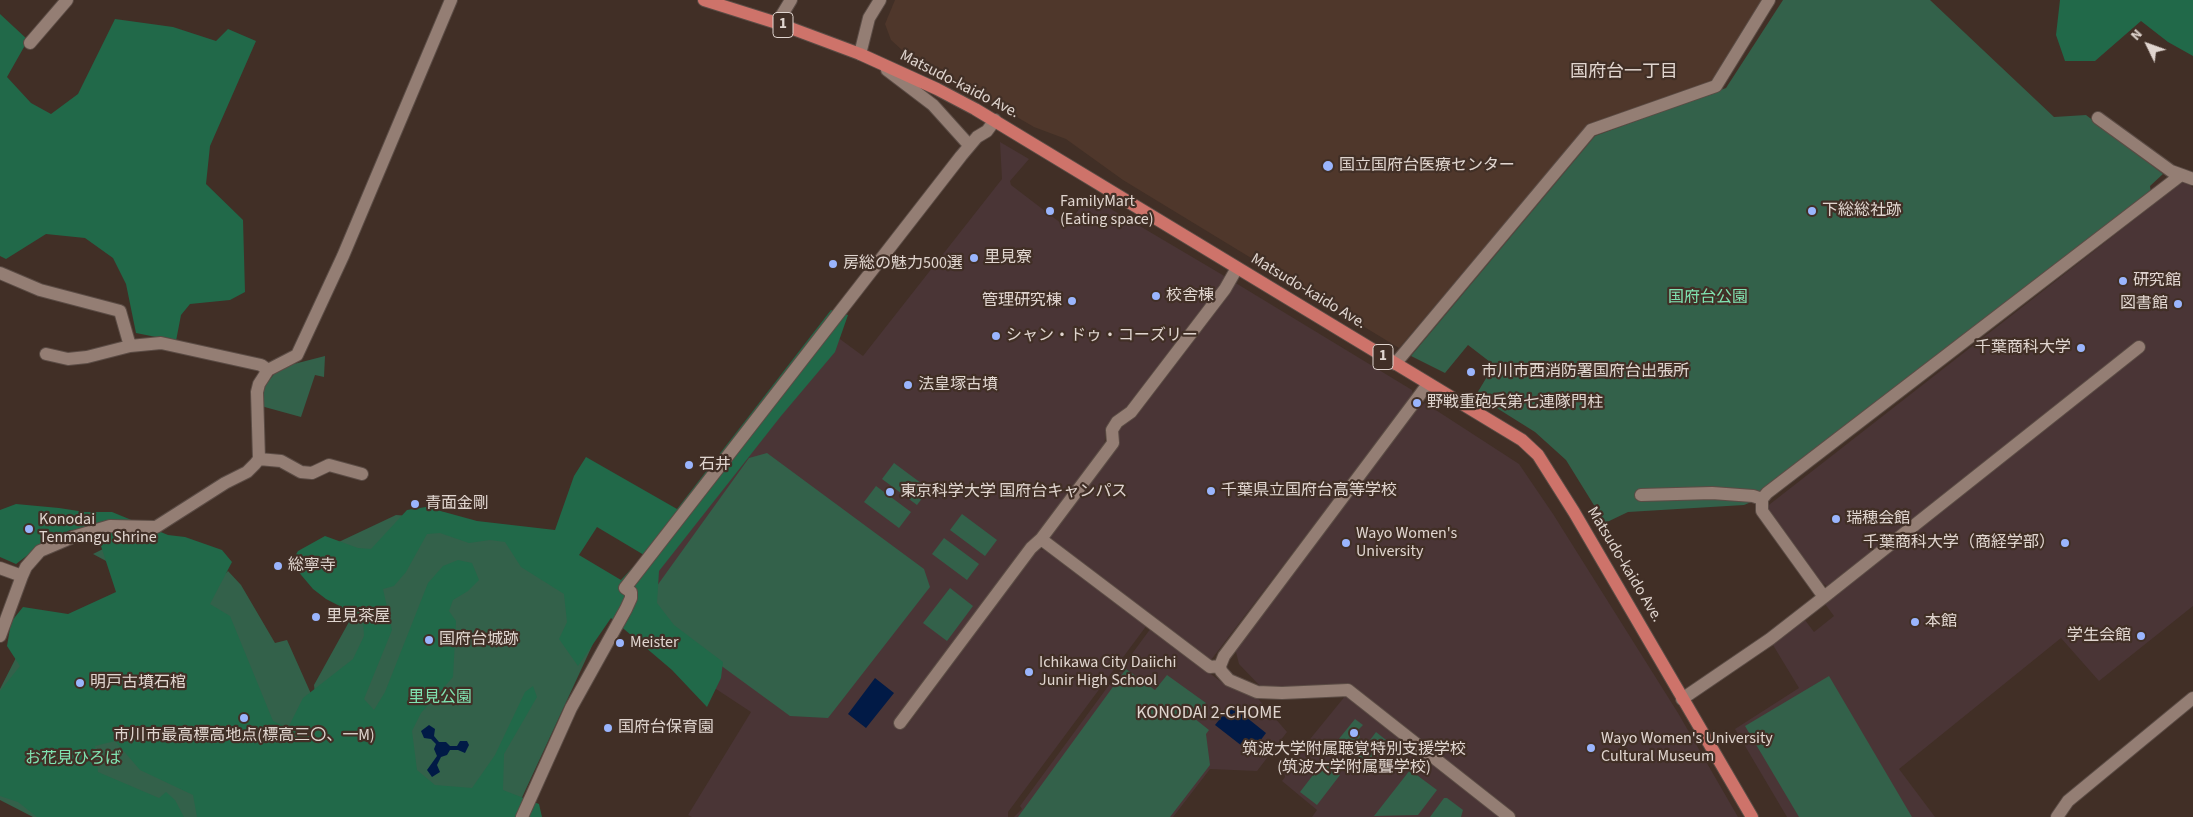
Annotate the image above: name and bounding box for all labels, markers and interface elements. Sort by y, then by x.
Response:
road number: 1 [773,12,793,38]
north arrow [2123,20,2173,70]
text: N [2126,25,2147,45]
street label: Matsudo-kaido Ave. [896,47,1022,123]
district label: 国府台一丁目 [1570,62,1678,84]
place label: 国立国府台医療センター [1339,156,1515,176]
marker: 国立国府台医療センター [1321,159,1335,173]
place label: FamilyMart (Eating space) [1060,192,1154,230]
place label: 下総総社跡 [1822,201,1902,221]
marker: FamilyMart (Eating space) [1044,205,1056,217]
marker: 下総総社跡 [1806,205,1818,217]
place label: 里見寮 [984,248,1032,268]
street label: Matsudo-kaido Ave. [1247,250,1369,334]
marker: 里見寮 [968,252,980,264]
place label: 房総の魅力500選 [843,254,963,274]
marker: 房総の魅力500選 [827,258,839,270]
place label: 研究館 [2133,271,2181,291]
marker: 研究館 [2117,275,2129,287]
place label: 校舎棟 [1166,286,1214,306]
park label: 国府台公園 [1668,288,1748,308]
marker: 校舎棟 [1150,290,1162,302]
place label: 管理研究棟 [982,291,1062,311]
place label: 図書館 [2120,294,2168,314]
marker: 管理研究棟 [1066,295,1078,307]
marker: 図書館 [2172,298,2184,310]
place label: シャン・ドゥ・コーズリー [1006,326,1198,346]
marker: シャン・ドゥ・コーズリー [990,330,1002,342]
place label: 千葉商科大学 [1975,338,2071,358]
marker: 千葉商科大学 [2075,342,2087,354]
road number: 1 [1373,344,1393,370]
place label: 市川市西消防署国府台出張所 [1481,362,1689,382]
marker: 市川市西消防署国府台出張所 [1465,366,1477,378]
place label: 法皇塚古墳 [918,375,998,395]
marker: 法皇塚古墳 [902,379,914,391]
place label: 野戦重砲兵第七連隊門柱 [1427,393,1603,413]
marker: 野戦重砲兵第七連隊門柱 [1411,397,1423,409]
place label: 石井 [699,455,731,475]
marker: 石井 [683,459,695,471]
place label: 千葉県立国府台高等学校 [1221,481,1397,501]
place label: 東京科学大学 国府台キャンパス [900,482,1127,502]
marker: 千葉県立国府台高等学校 [1205,485,1217,497]
marker: 東京科学大学 国府台キャンパス [884,486,896,498]
place label: 青面金剛 [425,494,489,514]
marker: 青面金剛 [409,498,421,510]
street label: Matsudo-kaido Ave. [1582,504,1666,626]
place label: 瑞穂会館 [1846,509,1910,529]
place label: Konodai Tenmangu Shrine [39,510,157,548]
marker: 瑞穂会館 [1830,513,1842,525]
marker: Konodai Tenmangu Shrine [23,523,35,535]
place label: Wayo Women's University [1356,524,1457,562]
place label: 千葉商科大学（商経学部） [1863,533,2055,553]
marker: Wayo Women's University [1340,537,1352,549]
marker: 千葉商科大学（商経学部） [2059,537,2071,549]
place label: 総寧寺 [288,556,336,576]
marker: 総寧寺 [272,560,284,572]
place label: 里見茶屋 [326,607,390,627]
marker: 里見茶屋 [310,611,322,623]
place label: 本館 [1925,612,1957,632]
marker: 本館 [1909,616,1921,628]
place label: 学生会館 [2067,626,2131,646]
place label: 国府台城跡 [439,630,519,650]
marker: 学生会館 [2135,630,2147,642]
place label: Meister [630,633,679,653]
marker: 国府台城跡 [423,634,435,646]
marker: Meister [614,637,626,649]
place label: Ichikawa City Daiichi Junir High School [1039,653,1176,691]
marker: Ichikawa City Daiichi Junir High School [1023,666,1035,678]
place label: 明戸古墳石棺 [90,673,186,693]
marker: 明戸古墳石棺 [74,677,86,689]
park label: 里見公園 [408,688,472,708]
district label: KONODAI 2-CHOME [1127,703,1291,725]
marker: 市川市最高標高地点(標高三〇、一M) [238,712,250,724]
place label: 国府台保育園 [618,718,714,738]
marker: 国府台保育園 [602,722,614,734]
place label: 市川市最高標高地点(標高三〇、一M) [113,726,375,746]
marker: 筑波大学附属聴覚特別支援学校 (筑波大学附属聾学校) [1348,727,1360,739]
place label: Wayo Women's University Cultural Museum [1601,729,1773,767]
place label: 筑波大学附属聴覚特別支援学校 (筑波大学附属聾学校) [1242,740,1466,778]
marker: Wayo Women's University Cultural Museum [1585,742,1597,754]
park label: お花見ひろば [25,749,121,769]

